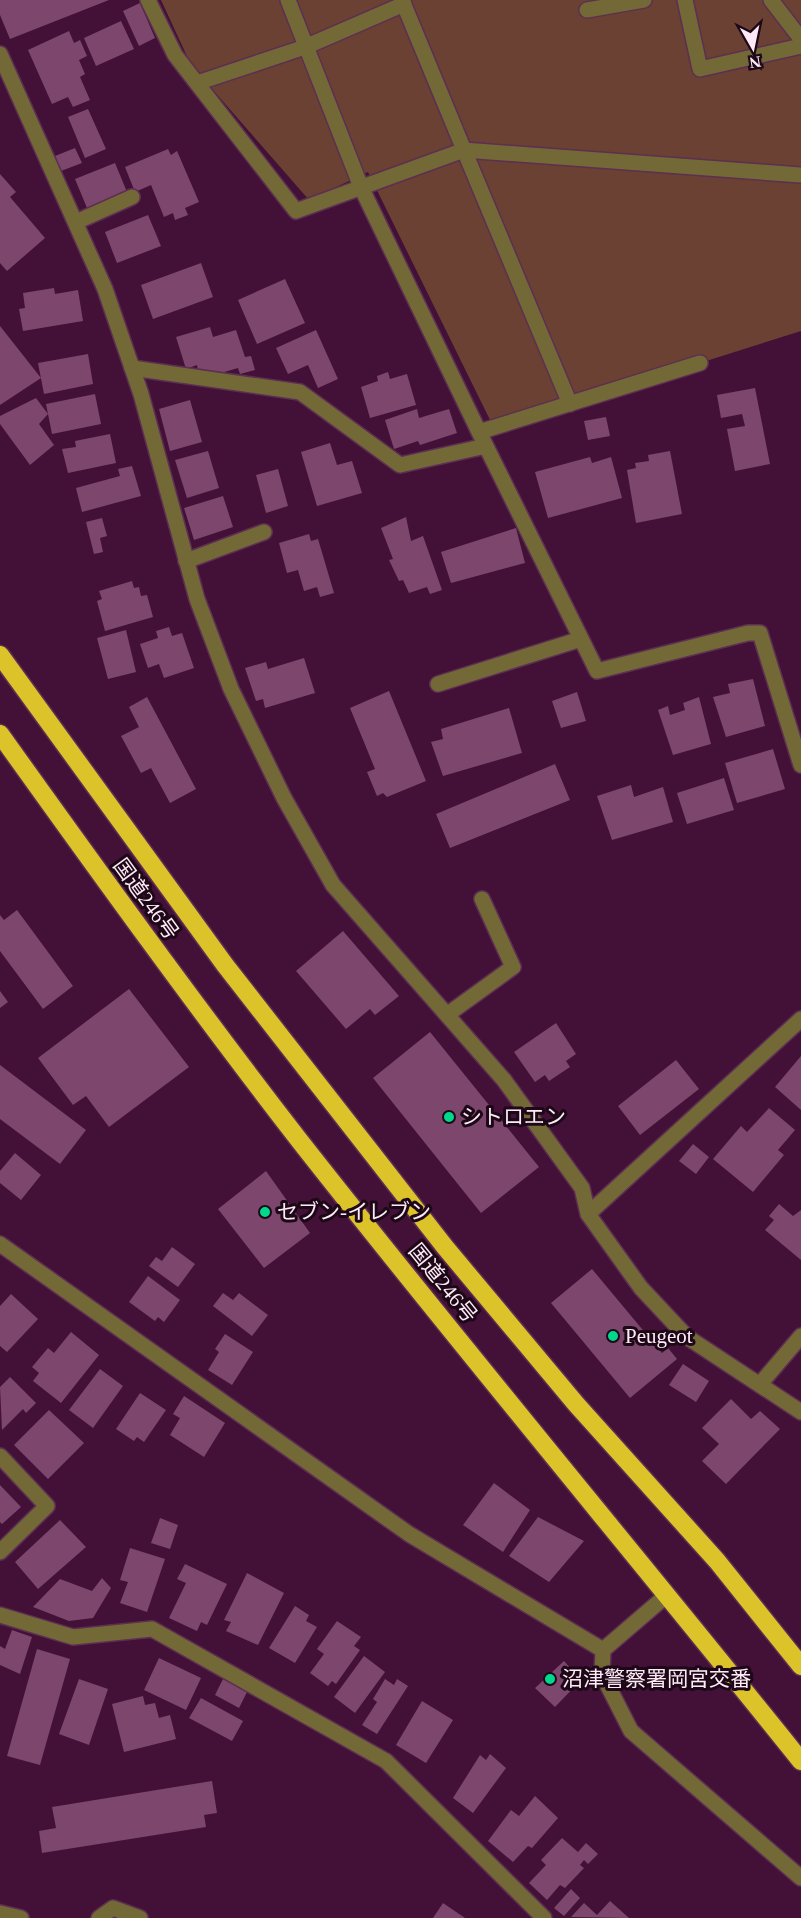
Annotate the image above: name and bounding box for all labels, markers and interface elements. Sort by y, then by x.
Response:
north arrow [723,18,783,78]
text: N [748,53,762,72]
street label: 国道246号 [109,854,183,944]
place label: シトロエン [461,1105,566,1129]
marker: シトロエン [442,1110,456,1124]
place label: セブン-イレブン [277,1200,431,1224]
marker: セブン-イレブン [258,1205,272,1219]
street label: 国道246号 [404,1239,482,1327]
place label: Peugeot [625,1324,693,1348]
marker: Peugeot [606,1329,620,1343]
place label: 沼津警察署岡宮交番 [562,1667,751,1691]
marker: 沼津警察署岡宮交番 [543,1672,557,1686]

